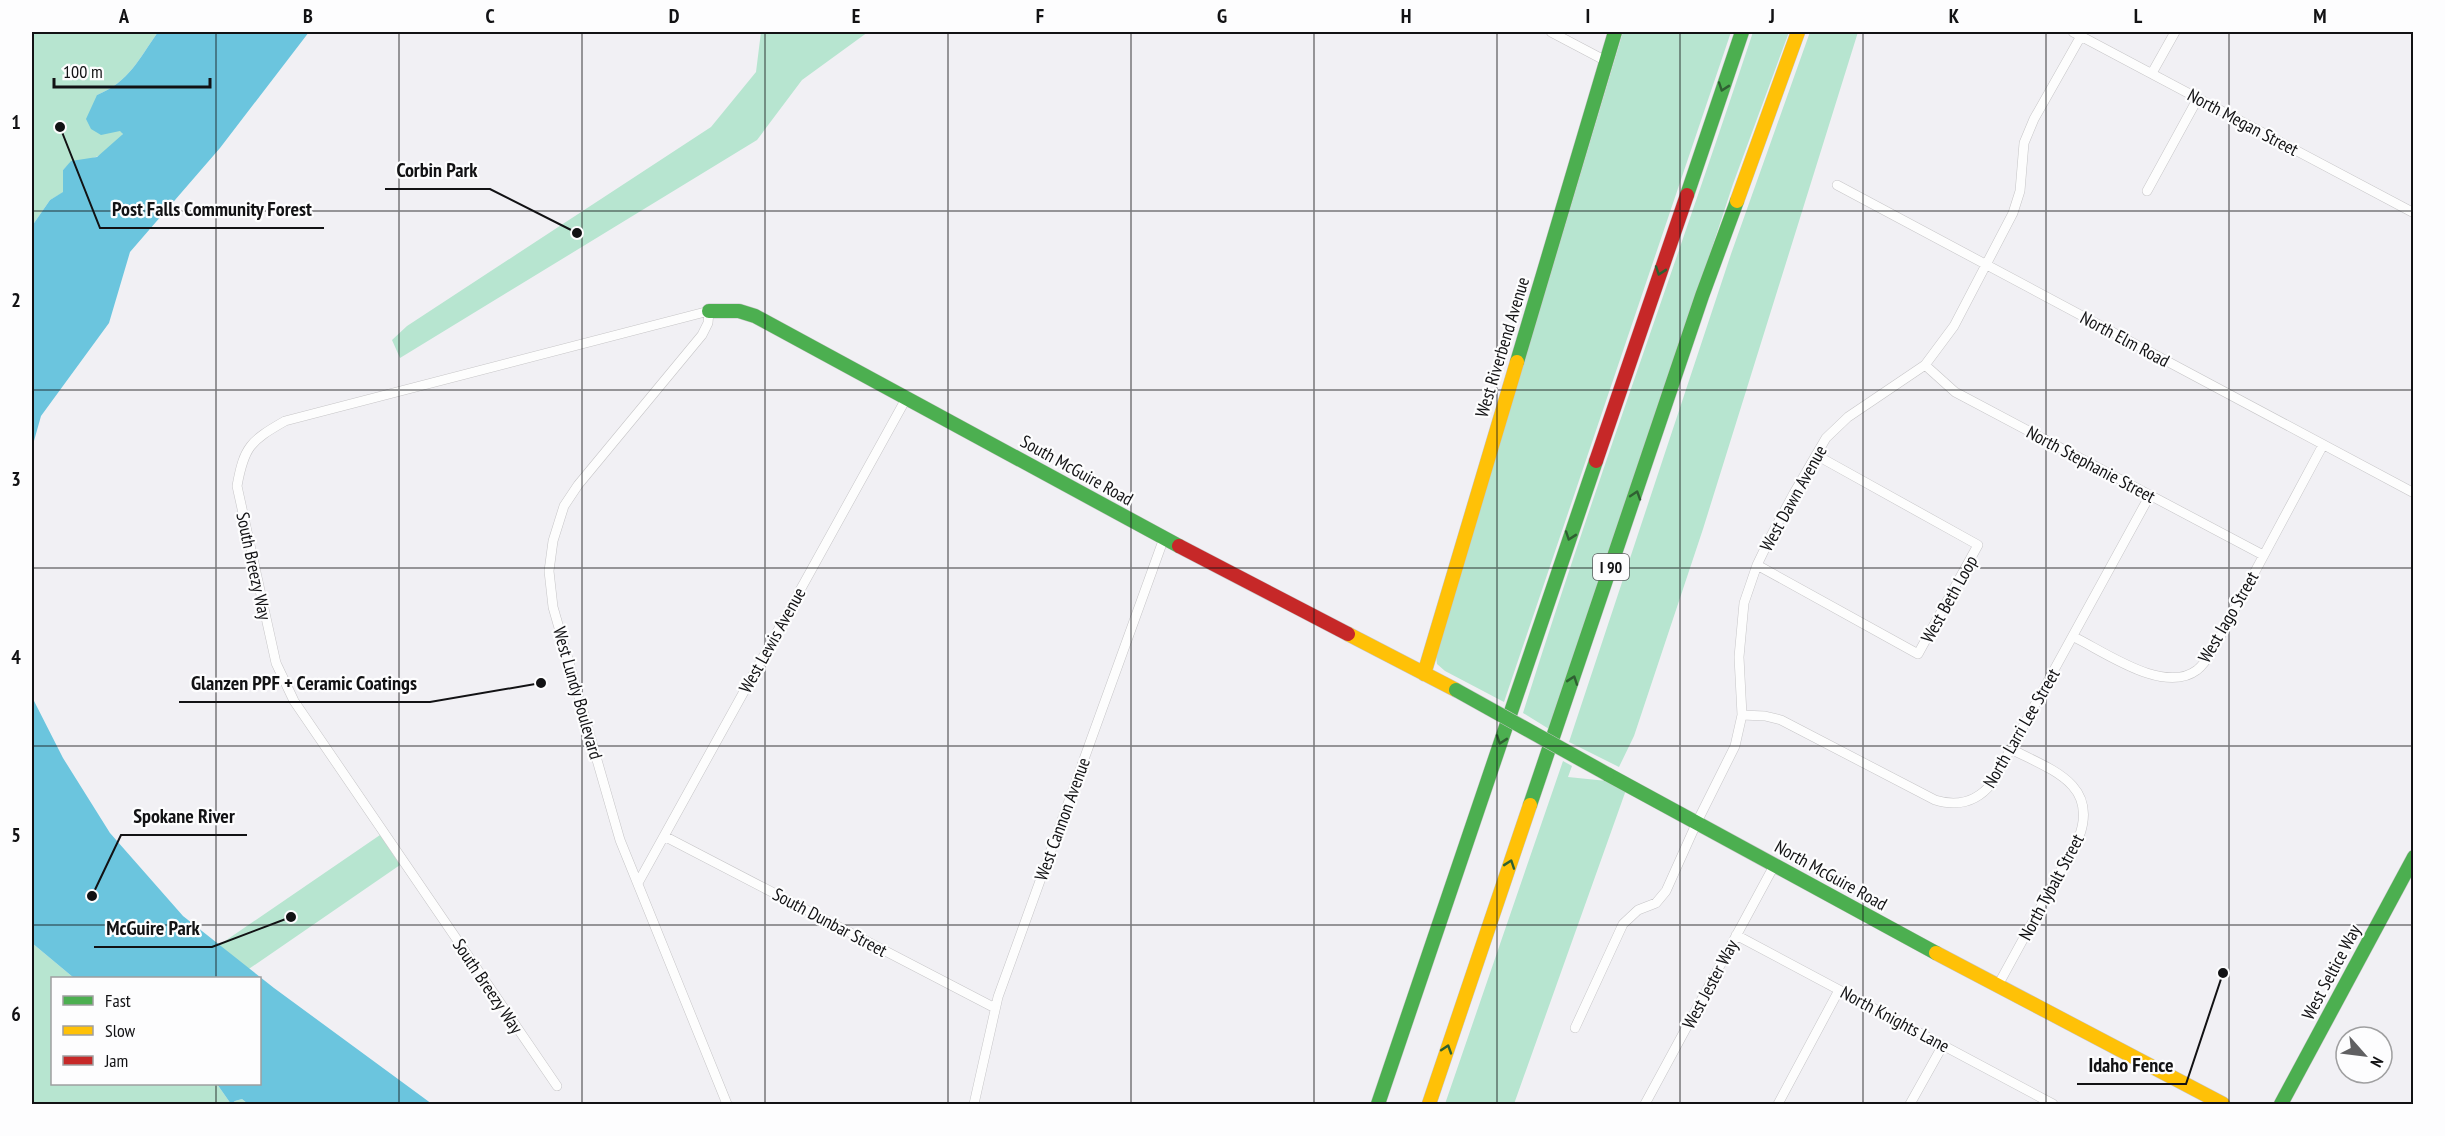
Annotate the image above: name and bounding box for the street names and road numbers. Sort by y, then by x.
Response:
street label: North Megan Street [2184,83,2302,161]
street label: West Riverbend Avenue [1470,274,1534,420]
street label: North Elm Road [2076,306,2174,372]
street label: North Stephanie Street [2023,420,2159,508]
street label: South McGuire Road [1017,430,1137,510]
street label: West Dawn Avenue [1754,441,1832,555]
street label: South Breezy Way [231,510,277,622]
street label: West Beth Loop [1916,551,1983,647]
road number: I 90 [1593,554,1629,580]
street label: West Iago Street [2193,567,2263,667]
street label: West Lewis Avenue [734,583,810,697]
street label: West Lundy Boulevard [548,624,608,762]
street label: North Larri Lee Street [1978,664,2064,792]
street label: West Cannon Avenue [1029,754,1095,884]
street label: North Tybalt Street [2013,830,2089,944]
street label: North McGuire Road [1771,835,1891,915]
street label: South Dunbar Street [769,882,891,962]
street label: West Seltice Way [2296,920,2366,1024]
street label: South Breezy Way [448,934,528,1038]
street label: West Jester Way [1677,935,1743,1033]
street label: North Knights Lane [1837,981,1953,1057]

